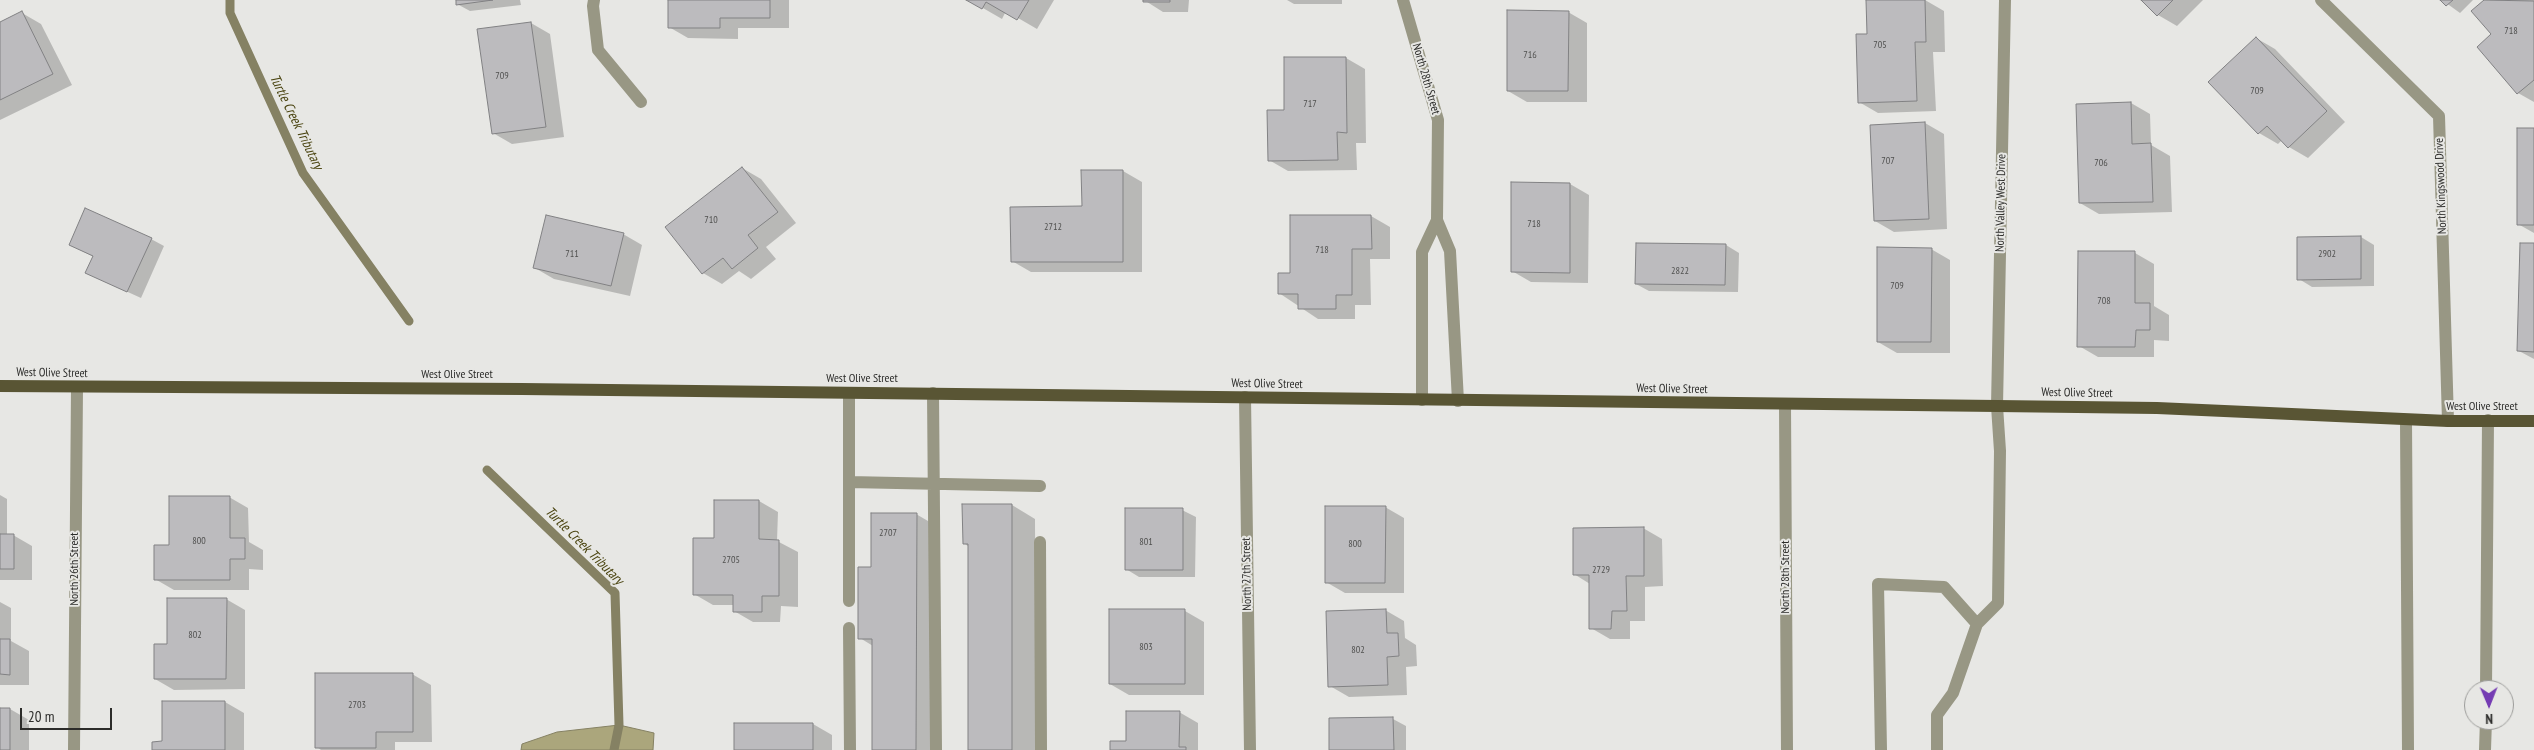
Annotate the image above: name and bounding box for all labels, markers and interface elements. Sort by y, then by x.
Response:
house number: 718 [2504,25,2518,37]
house number: 705 [1873,39,1887,51]
street label: North 28th Street [1409,42,1443,116]
house number: 716 [1523,49,1537,61]
house number: 709 [495,70,509,82]
water label: Turtle Creek Tributary [266,72,326,172]
house number: 709 [2250,85,2264,97]
house number: 717 [1303,98,1317,110]
street label: North Kingswood Drive [2432,138,2450,234]
street label: North Valley West Drive [1993,154,2009,252]
house number: 707 [1881,155,1895,167]
house number: 706 [2094,157,2108,169]
house number: 710 [704,214,718,226]
house number: 718 [1527,218,1541,230]
house number: 2712 [1044,221,1062,233]
house number: 718 [1315,244,1329,256]
house number: 711 [565,248,579,260]
house number: 2902 [2318,248,2336,260]
house number: 2822 [1671,265,1689,277]
house number: 709 [1890,280,1904,292]
house number: 708 [2097,295,2111,307]
street label: West Olive Street [16,365,88,381]
street label: West Olive Street [421,368,493,382]
street label: West Olive Street [826,372,898,386]
street label: West Olive Street [1231,376,1303,392]
street label: West Olive Street [1636,381,1708,397]
street label: West Olive Street [2041,385,2113,401]
street label: West Olive Street [2446,400,2518,414]
water label: Turtle Creek Tributary [541,503,627,589]
house number: 2707 [879,527,897,539]
street label: North 26th Street [68,532,82,606]
house number: 800 [192,535,206,547]
house number: 801 [1139,536,1153,548]
street label: North 27th Street [1239,537,1255,611]
house number: 800 [1348,538,1362,550]
street label: North 28th Street [1779,540,1793,614]
house number: 2705 [722,554,740,566]
house number: 2729 [1592,564,1610,576]
house number: 802 [188,629,202,641]
house number: 803 [1139,641,1153,653]
house number: 802 [1351,644,1365,656]
north arrow [2464,680,2514,730]
scale bar [22,698,115,730]
house number: 2703 [348,699,366,711]
text: 20 m [28,707,54,726]
text: N [2485,710,2493,728]

